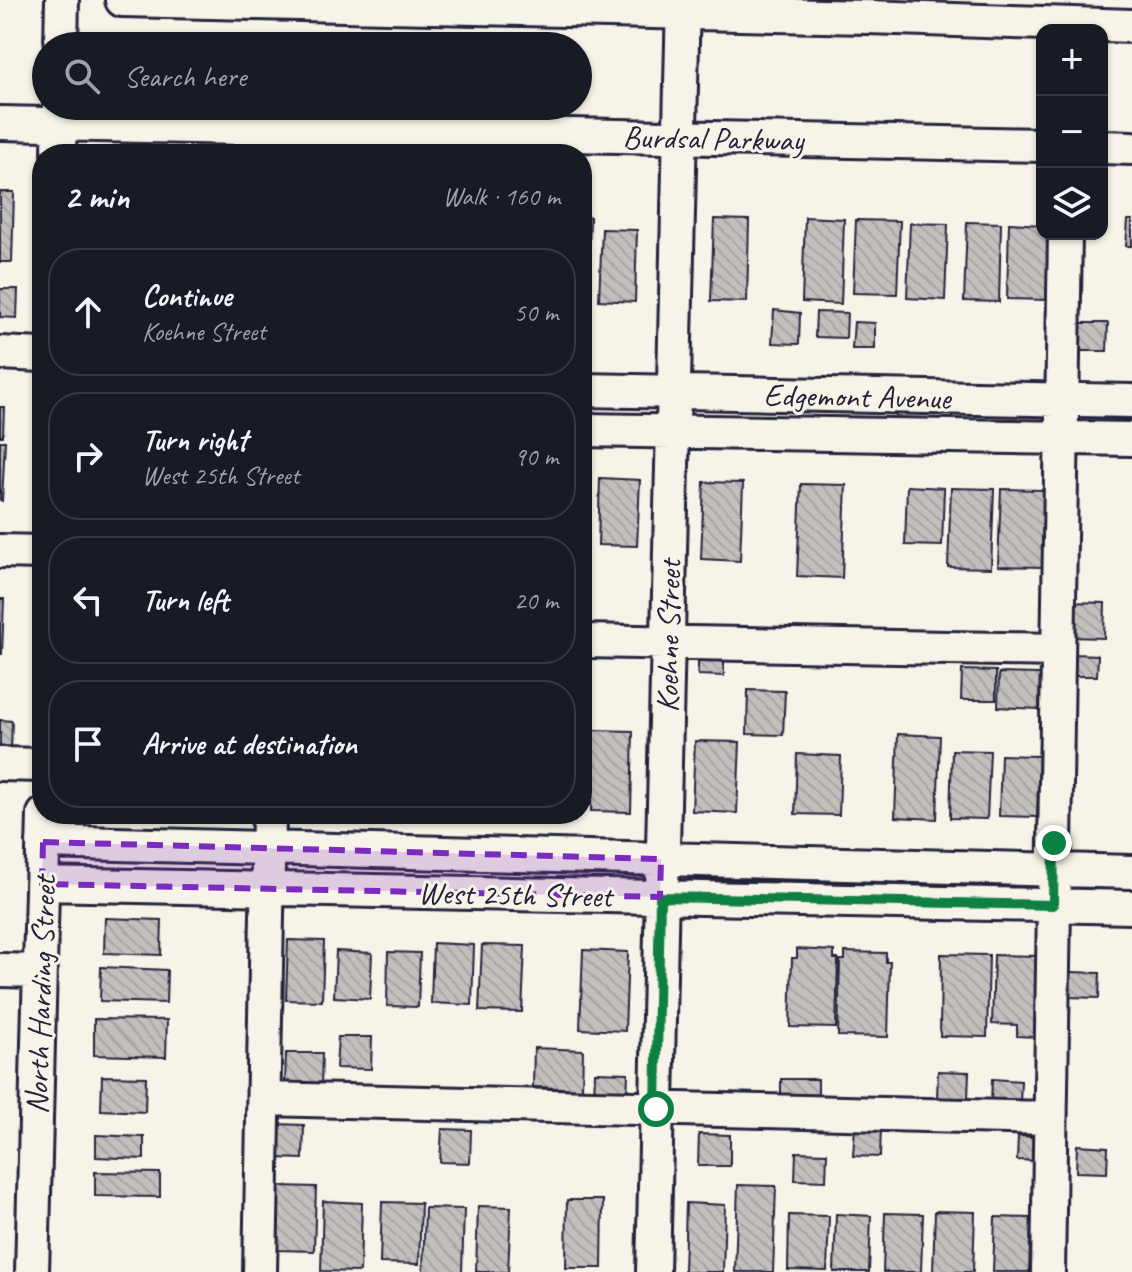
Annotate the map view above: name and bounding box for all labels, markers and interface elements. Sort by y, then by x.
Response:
map controls [1036,24,1108,240]
button: + [1036,24,1108,96]
search box [32,32,592,120]
icon: search [60,54,104,98]
text: Search here [124,57,246,95]
button: − [1036,96,1108,168]
street label: Burdsal Parkway [622,116,806,161]
button: layers [1036,168,1108,240]
text: 2 min [64,175,129,218]
text: Walk · 160 m [443,180,560,213]
text: Continue [142,277,232,315]
icon: ahead [66,290,110,334]
text: 50 m [514,296,558,329]
text: Koehne Street [142,315,266,348]
street label: Edgemont Avenue [763,374,953,419]
text: Turn right [142,421,247,459]
icon: right [66,434,110,478]
text: 90 m [514,440,558,473]
text: West 25th Street [142,459,299,492]
street label: Koehne Street [647,556,690,713]
icon: left [66,578,110,622]
text: Turn left [142,581,229,619]
text: 20 m [514,584,558,617]
icon: arrive [66,722,110,766]
text: Arrive at destination [142,725,357,763]
route end [1036,825,1072,861]
street label: North Harding Street [16,872,65,1115]
street label: West 25th Street [418,872,616,917]
route start [638,1091,674,1127]

